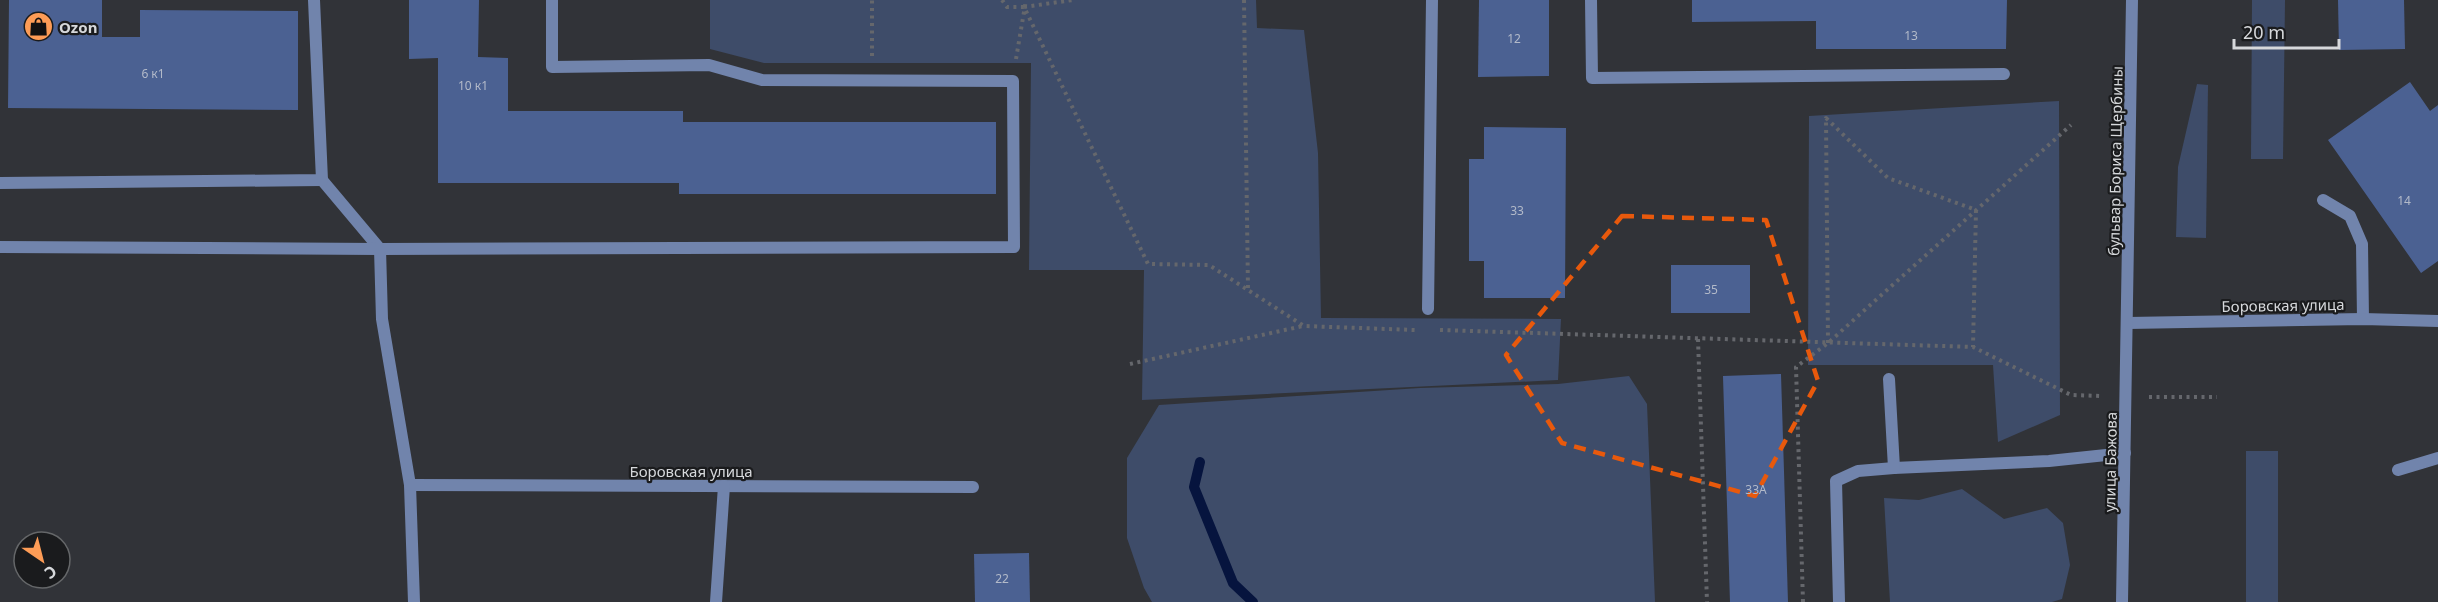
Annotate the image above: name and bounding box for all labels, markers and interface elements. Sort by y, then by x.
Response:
shop icon: Ozon [22,11,54,43]
scale bar [2234,12,2339,50]
place label: Ozon [59,17,97,37]
text: 20 m [2243,20,2285,44]
house number: 13 [1904,27,1918,44]
house number: 12 [1507,30,1521,47]
house number: 6 к1 [141,65,165,82]
street label: бульвар Бориса Щербины [2103,66,2127,256]
house number: 10 к1 [458,77,488,94]
house number: 14 [2397,192,2411,209]
house number: 33 [1510,202,1524,219]
house number: 35 [1704,281,1718,298]
street label: Боровская улица [2221,294,2345,316]
street label: улица Бажова [2099,412,2121,512]
street label: Боровская улица [629,461,753,481]
house number: 33А [1745,481,1767,498]
north arrow [12,530,72,590]
text: С [40,560,61,584]
house number: 22 [995,570,1009,587]

